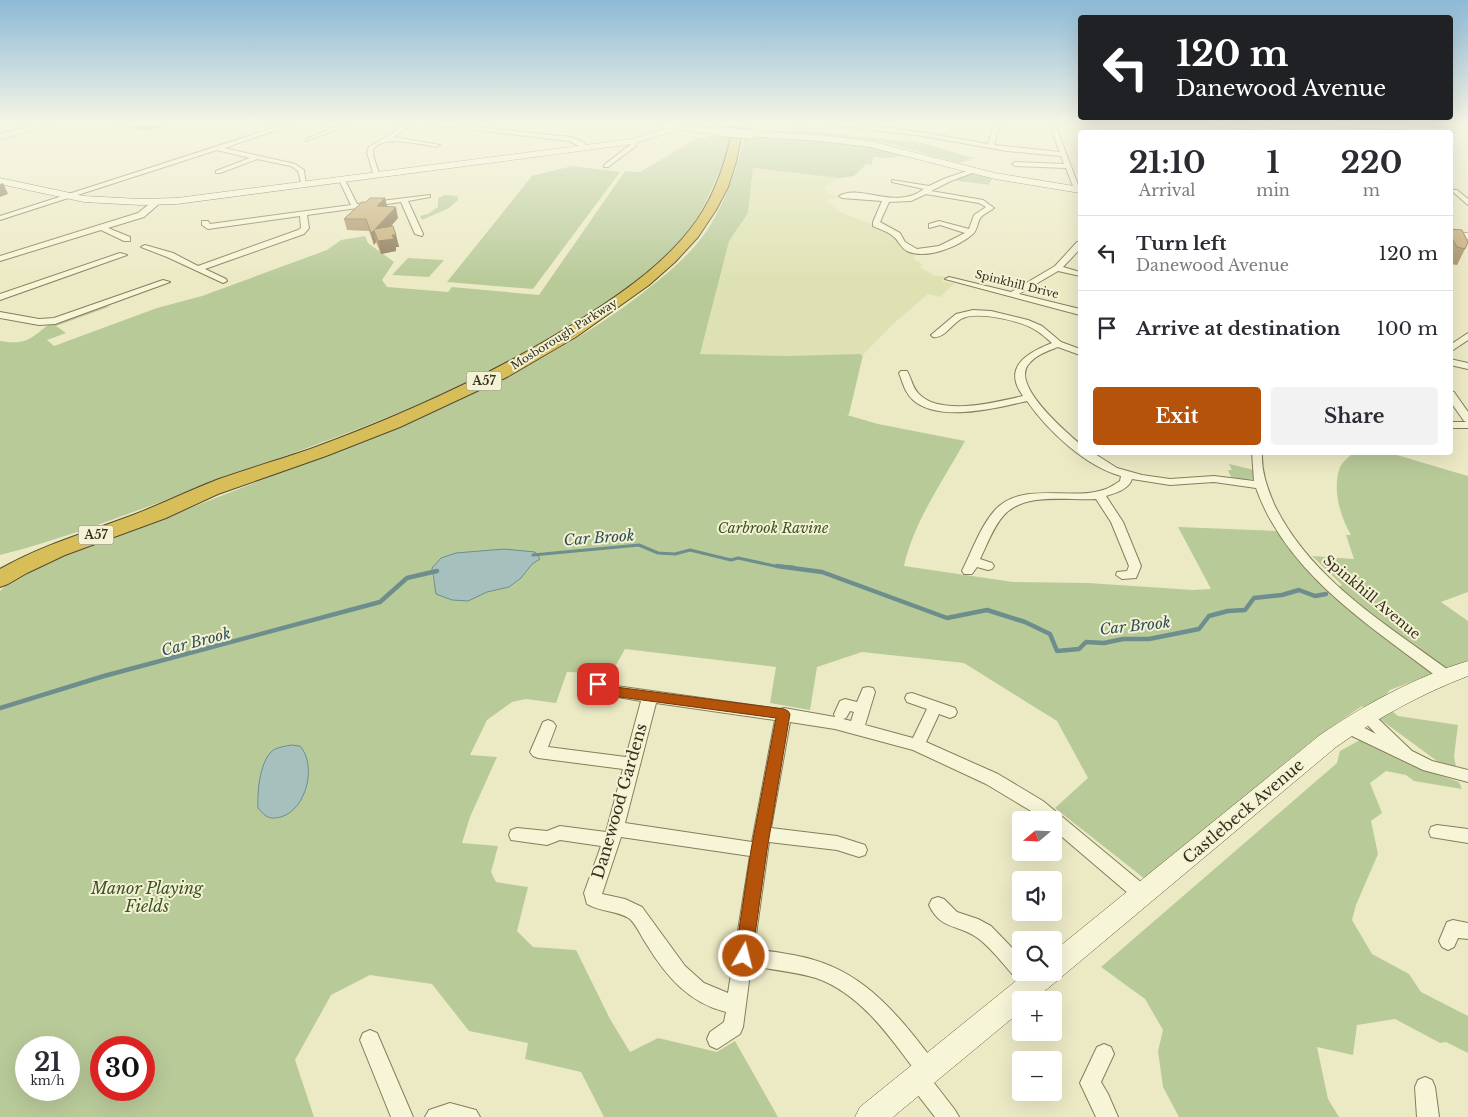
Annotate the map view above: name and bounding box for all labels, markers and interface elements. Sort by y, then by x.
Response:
text: 120 m [1176,32,1289,75]
icon: left [1093,35,1158,100]
text: Danewood Avenue [1176,75,1386,102]
text: 21:10 [1129,144,1206,181]
text: 1 [1267,144,1280,181]
text: 220 [1341,144,1402,181]
text: Arrival [1139,180,1195,200]
text: min [1256,180,1290,200]
text: m [1363,180,1380,200]
text: Turn left [1136,232,1227,255]
icon: left [1093,239,1121,267]
text: 120 m [1378,242,1438,265]
text: Danewood Avenue [1136,255,1289,275]
street label: Spinkhill Drive [974,267,1060,301]
street label: Mosborough Parkway [508,295,620,373]
icon: arrive [1093,314,1121,342]
text: Arrive at destination [1136,317,1340,340]
text: 100 m [1377,317,1438,340]
road number: A57 [466,372,502,391]
button: Exit [1093,387,1261,445]
button: Share [1271,387,1438,445]
park label: Carbrook Ravine [718,519,829,537]
road number: A57 [78,526,114,544]
water label: Car Brook [563,526,635,549]
street label: Spinkhill Avenue [1320,551,1424,643]
water label: Car Brook [1099,612,1171,639]
water label: Car Brook [159,623,233,660]
pin [577,663,619,705]
icon: arrive [584,670,612,698]
street label: Danewood Gardens [587,721,651,881]
street label: Castlebeck Avenue [1178,754,1308,868]
north arrow [1012,811,1062,861]
map controls [1012,811,1062,1101]
button: sound [1012,871,1062,921]
park label: Manor Playing Fields [90,878,204,916]
position arrow [717,929,769,981]
button: search [1012,931,1062,981]
button: + [1012,991,1062,1041]
speed limit sign: 30 [90,1036,155,1101]
text: 21 [34,1047,61,1078]
button: − [1012,1051,1062,1101]
text: km/h [30,1073,65,1088]

